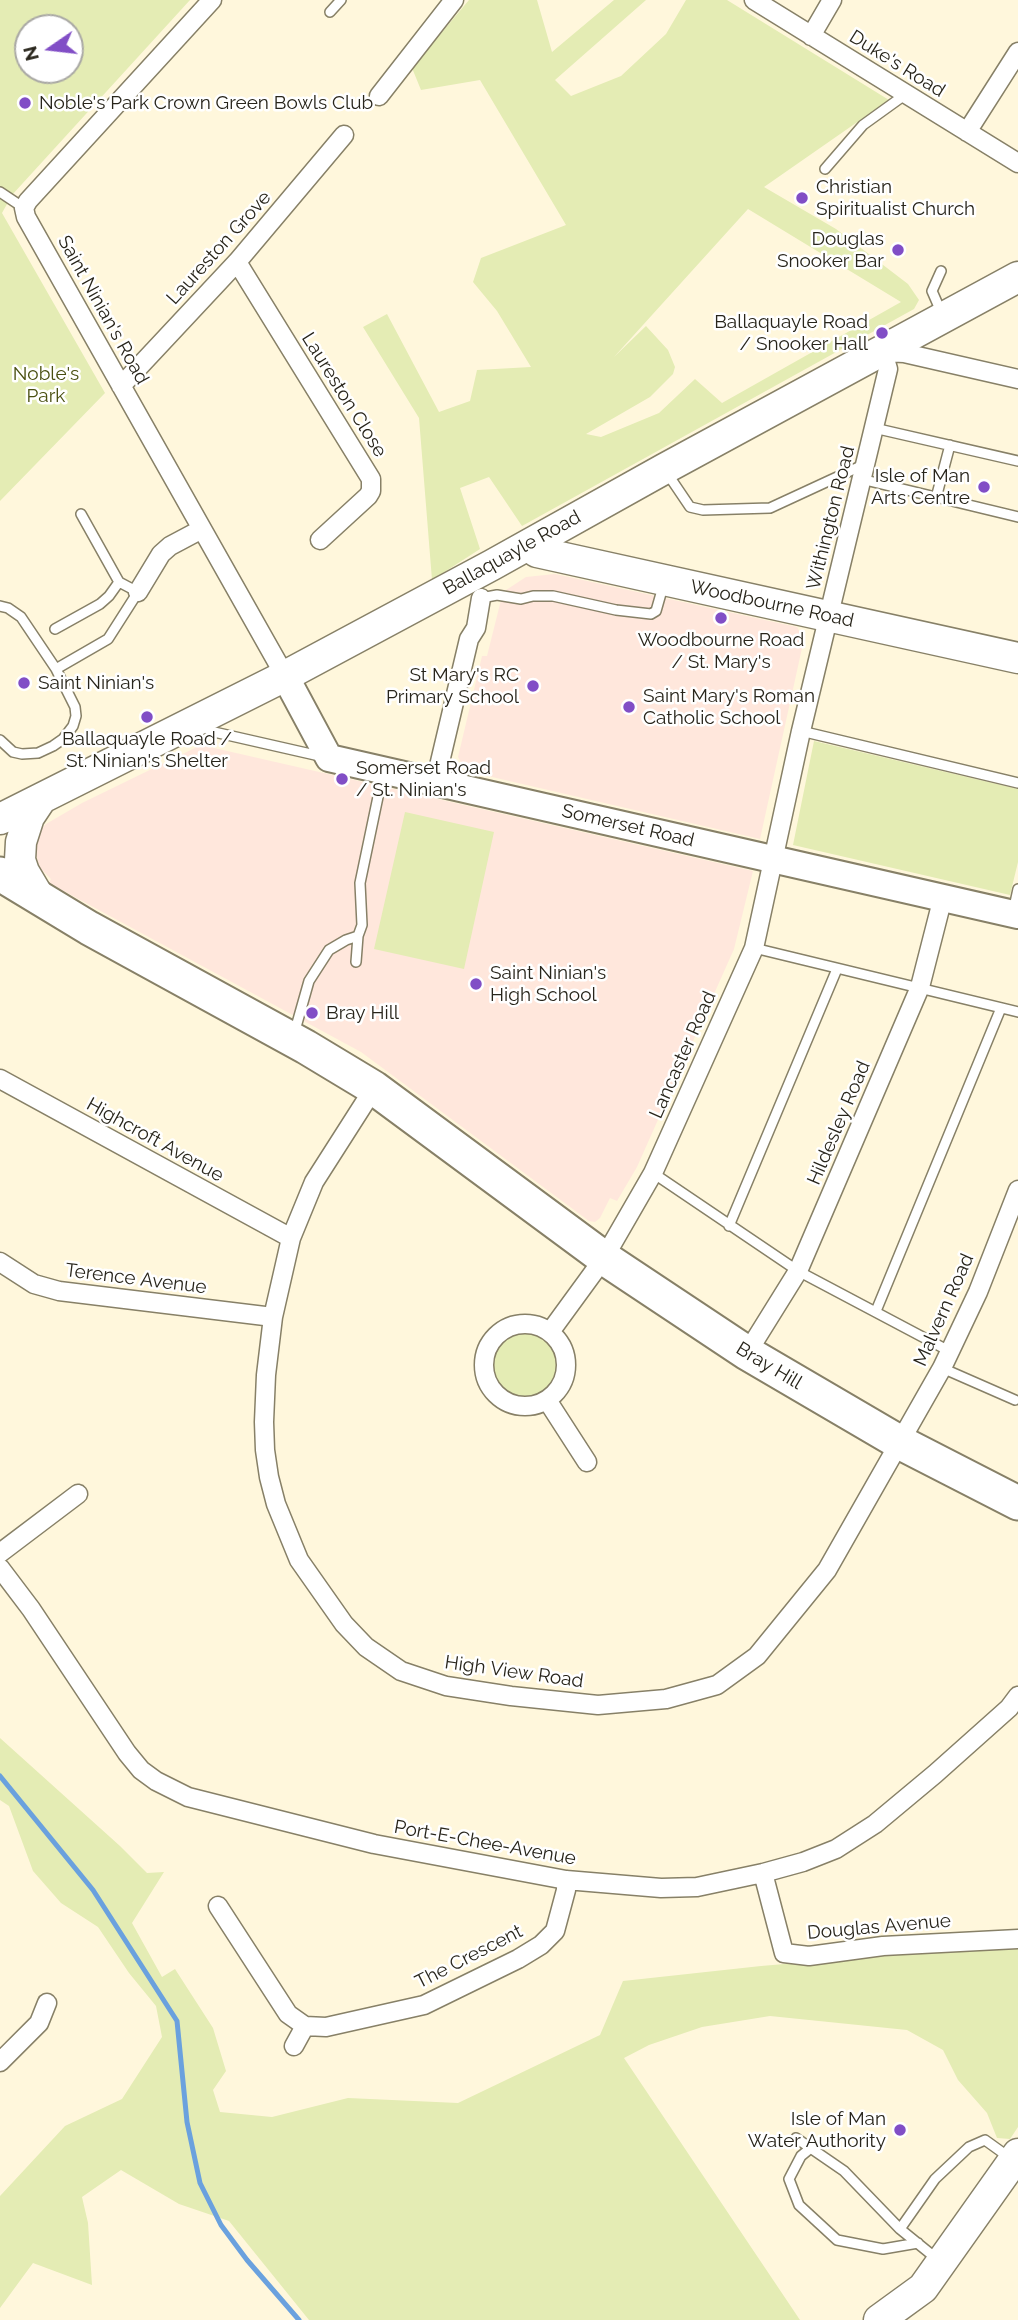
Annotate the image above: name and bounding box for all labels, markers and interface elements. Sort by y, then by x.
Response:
north arrow [14,14,84,84]
street label: Duke's Road [845,26,949,102]
text: N [18,44,43,63]
place label: Noble's Park Crown Green Bowls Club [39,92,373,114]
marker: Noble's Park Crown Green Bowls Club [17,95,33,111]
place label: Christian Spiritualist Church [816,176,975,220]
street label: Laureston Grove [162,187,276,309]
marker: Christian Spiritualist Church [794,190,810,206]
place label: Douglas Snooker Bar [777,228,884,272]
street label: Saint Ninian's Road [53,232,153,388]
marker: Douglas Snooker Bar [890,242,906,258]
place label: Ballaquayle Road / Snooker Hall [714,311,868,355]
marker: Ballaquayle Road / Snooker Hall [874,325,890,341]
street label: Laureston Close [297,328,391,462]
park label: Noble's Park [13,363,79,407]
street label: Withington Road [802,444,860,592]
place label: Isle of Man Arts Centre [871,465,970,509]
marker: Isle of Man Arts Centre [976,479,992,495]
street label: Ballaquayle Road [439,506,585,600]
street label: Woodbourne Road [688,576,856,632]
marker: Woodbourne Road / St. Mary's [713,610,729,626]
place label: Woodbourne Road / St. Mary's [638,629,804,673]
place label: St Mary's RC Primary School [386,664,519,708]
place label: Saint Ninian's [38,672,154,694]
marker: Saint Ninian's [16,675,32,691]
marker: St Mary's RC Primary School [525,678,541,694]
place label: Saint Mary's Roman Catholic School [643,685,815,729]
marker: Saint Mary's Roman Catholic School [621,699,637,715]
marker: Ballaquayle Road / St. Ninian's Shelter [139,709,155,725]
place label: Ballaquayle Road / St. Ninian's Shelter [62,728,232,772]
place label: Somerset Road / St. Ninian's [356,757,491,801]
marker: Somerset Road / St. Ninian's [334,771,350,787]
street label: Somerset Road [560,800,696,852]
place label: Saint Ninian's High School [490,962,606,1006]
marker: Saint Ninian's High School [468,976,484,992]
street label: Lancaster Road [645,988,721,1122]
place label: Bray Hill [326,1002,399,1024]
marker: Bray Hill [304,1005,320,1021]
street label: Hildesley Road [803,1058,875,1188]
street label: Highcroft Avenue [83,1093,227,1187]
street label: Malvern Road [909,1250,979,1370]
street label: Terence Avenue [64,1259,208,1299]
street label: Bray Hill [732,1337,806,1395]
street label: High View Road [443,1651,585,1693]
street label: Port-E-Chee-Avenue [392,1816,578,1870]
street label: Douglas Avenue [806,1909,952,1945]
street label: The Crescent [412,1920,526,1994]
place label: Isle of Man Water Authority [748,2108,886,2152]
marker: Isle of Man Water Authority [892,2122,908,2138]

